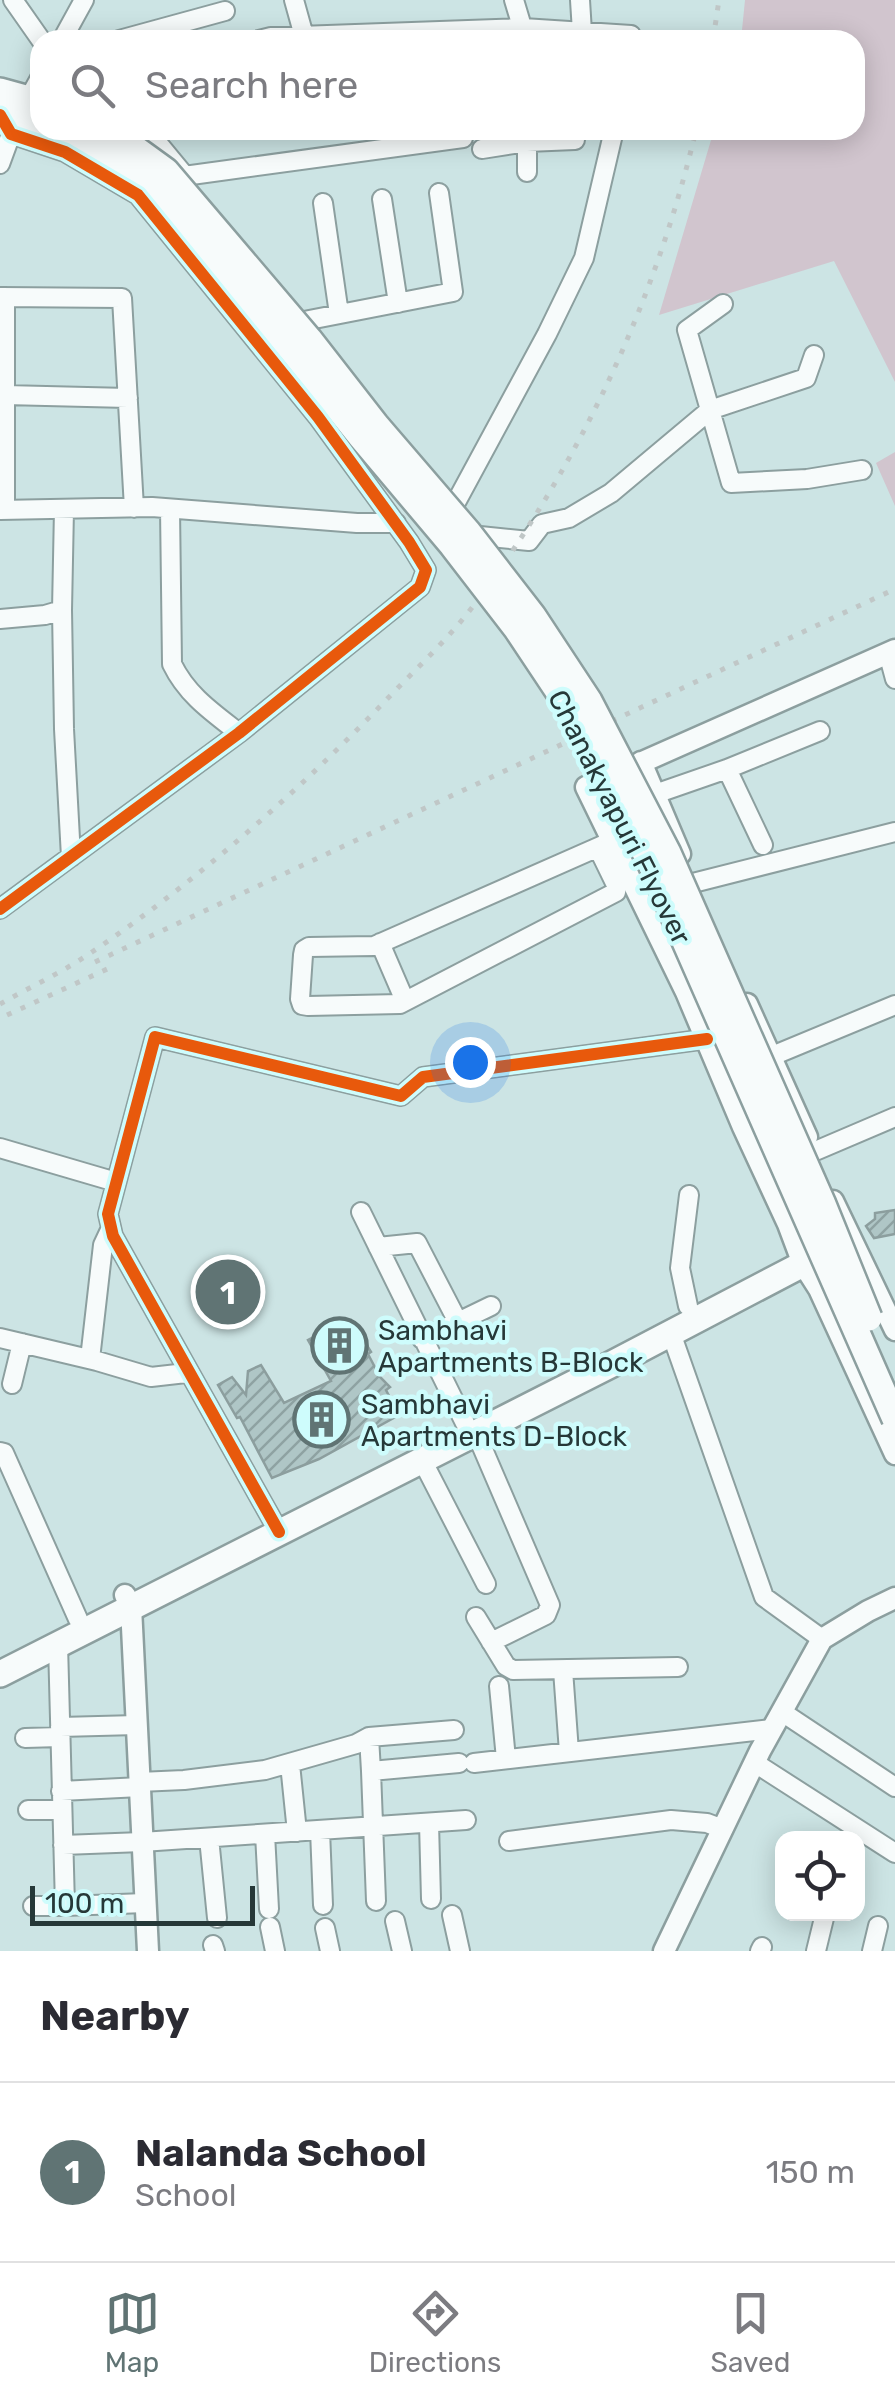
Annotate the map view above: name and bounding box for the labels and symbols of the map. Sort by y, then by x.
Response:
street label: Chanakyapuri Flyover [541,684,698,950]
your location [445,1037,496,1088]
pin: 1 [196,1254,260,1330]
place label: Sambhavi Apartments B-Block [378,1314,644,1379]
building icon: Sambhavi Apartments B-Block [309,1316,369,1376]
place label: Sambhavi Apartments D-Block [361,1388,628,1453]
building icon: Sambhavi Apartments D-Block [292,1390,352,1450]
scale bar [30,1881,255,1926]

